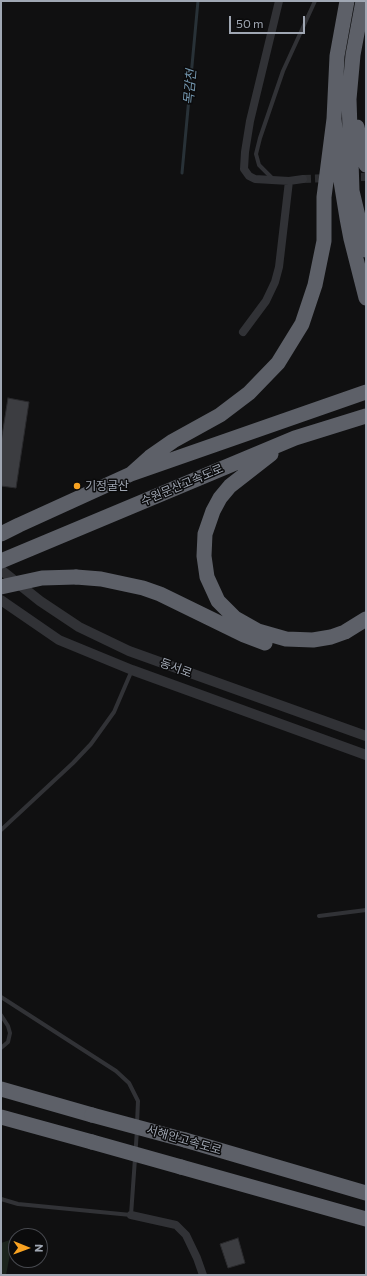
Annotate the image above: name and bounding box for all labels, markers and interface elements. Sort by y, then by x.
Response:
scale bar [231,8,307,34]
text: 50 m [236,16,264,30]
water label: 목감천 [181,68,199,106]
street label: 수원문산고속도로 [139,461,225,509]
place label: 기정굴산 [85,479,129,493]
marker: 기정굴산 [72,481,82,491]
street label: 동서로 [158,656,194,680]
street label: 서해안고속도로 [145,1122,223,1158]
north arrow [8,1228,48,1268]
text: N [33,1244,46,1252]

